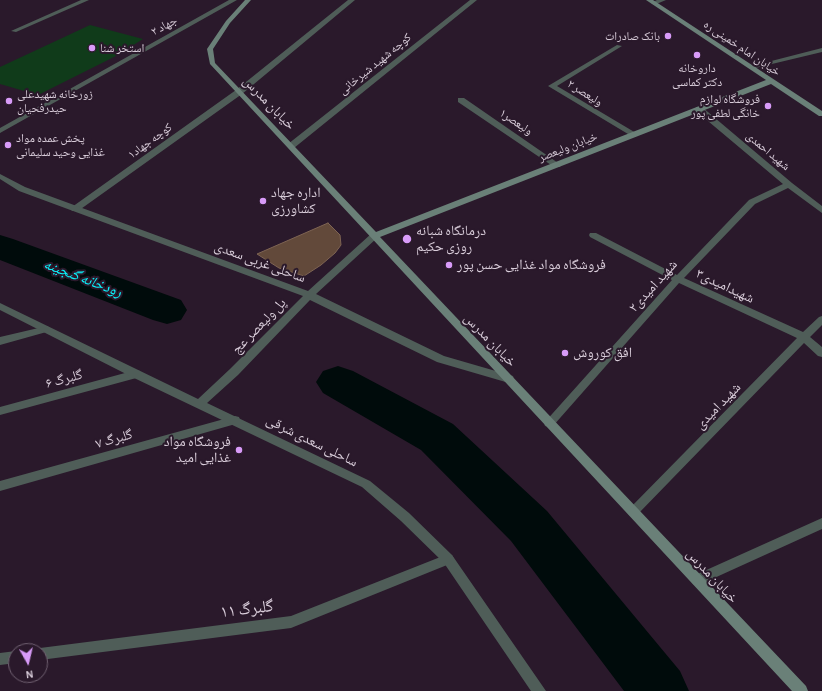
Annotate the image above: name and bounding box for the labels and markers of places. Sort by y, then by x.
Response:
place label: بانک صادرات [605,29,660,43]
marker: بانک صادرات [663,31,673,41]
place label: استخر شنا [100,41,144,55]
marker: استخر شنا [87,43,97,53]
marker: داروخانه دکتر کماسی [692,50,702,60]
place label: داروخانه دکتر کماسی [672,61,722,89]
place label: زورخانه شهیدعلی حیدرفحیان [17,87,93,115]
place label: فروشگاه لوازم خانگی لطفی پور [691,92,760,120]
marker: زورخانه شهیدعلی حیدرفحیان [4,96,14,106]
marker: فروشگاه لوازم خانگی لطفی پور [763,101,773,111]
place label: پخش عمده مواد غذایی وحید سلیمانی [16,131,105,159]
marker: پخش عمده مواد غذایی وحید سلیمانی [3,140,13,150]
place label: اداره جهاد کشاورزی [271,185,320,218]
marker: اداره جهاد کشاورزی [258,196,268,206]
place label: درمانگاه شبانه روزی حکیم [416,223,486,256]
marker: درمانگاه شبانه روزی حکیم [401,233,413,245]
place label: فروشگاه مواد غذایی حسن پور [457,257,606,273]
marker: فروشگاه مواد غذایی حسن پور [444,260,454,270]
place label: افق کوروش [573,345,632,361]
marker: افق کوروش [560,348,570,358]
place label: فروشگاه مواد غذایی امید [164,434,231,466]
marker: فروشگاه مواد غذایی امید [234,445,244,455]

